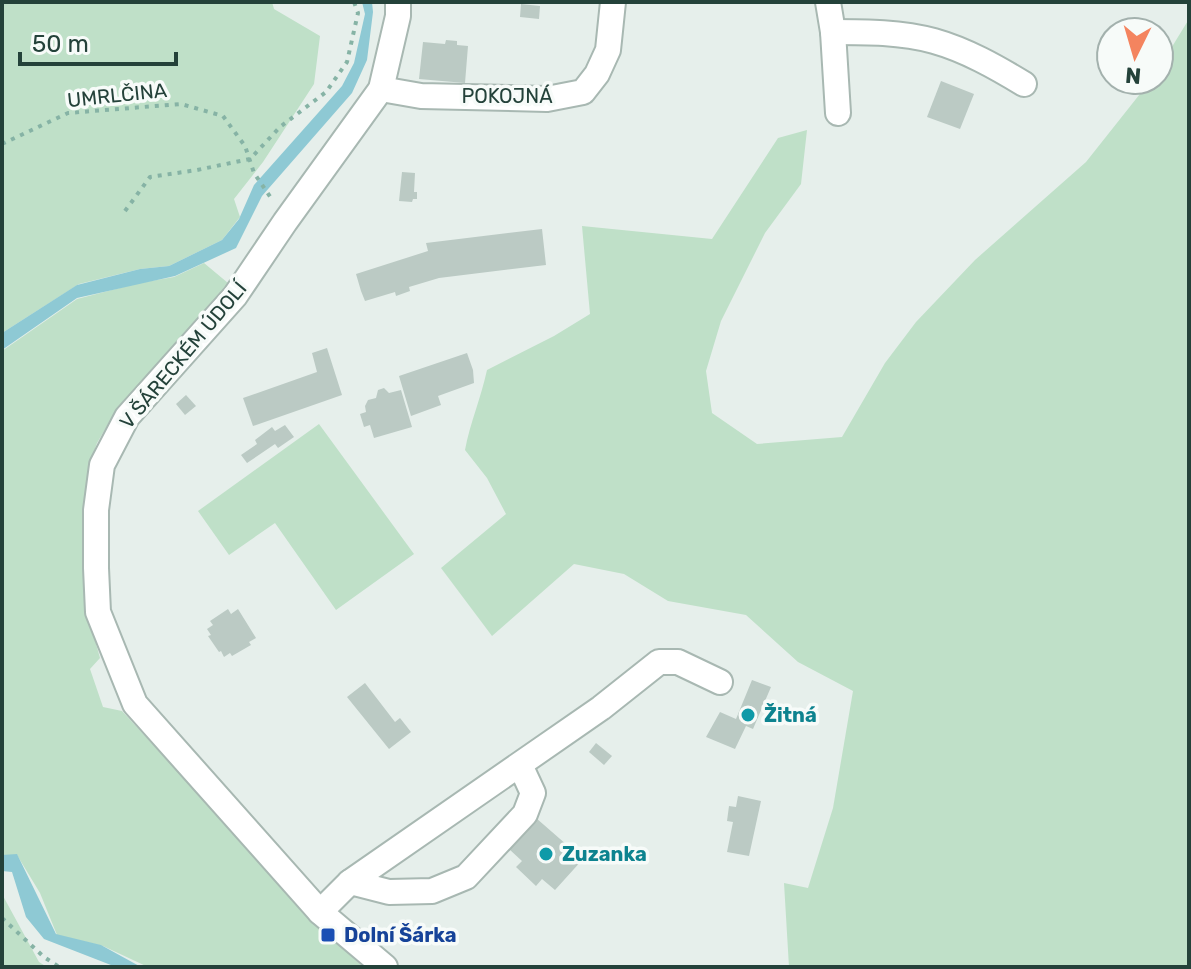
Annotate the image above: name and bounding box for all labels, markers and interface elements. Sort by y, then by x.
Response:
scale bar [20,16,176,66]
north arrow [1095,16,1175,96]
text: 50 m [32,30,89,58]
text: N [1124,61,1142,90]
street label: UMRLČINA [66,78,168,112]
street label: POKOJNÁ [461,84,553,108]
street label: V ŠÁRECKÉM ÚDOLÍ [115,275,252,433]
place label: Žitná [764,703,817,727]
marker: Žitná [739,706,757,724]
place label: Zuzanka [562,842,647,866]
marker: Zuzanka [537,845,555,863]
place label: Dolní Šárka [344,923,457,947]
marker: Dolní Šárka [319,926,337,944]

